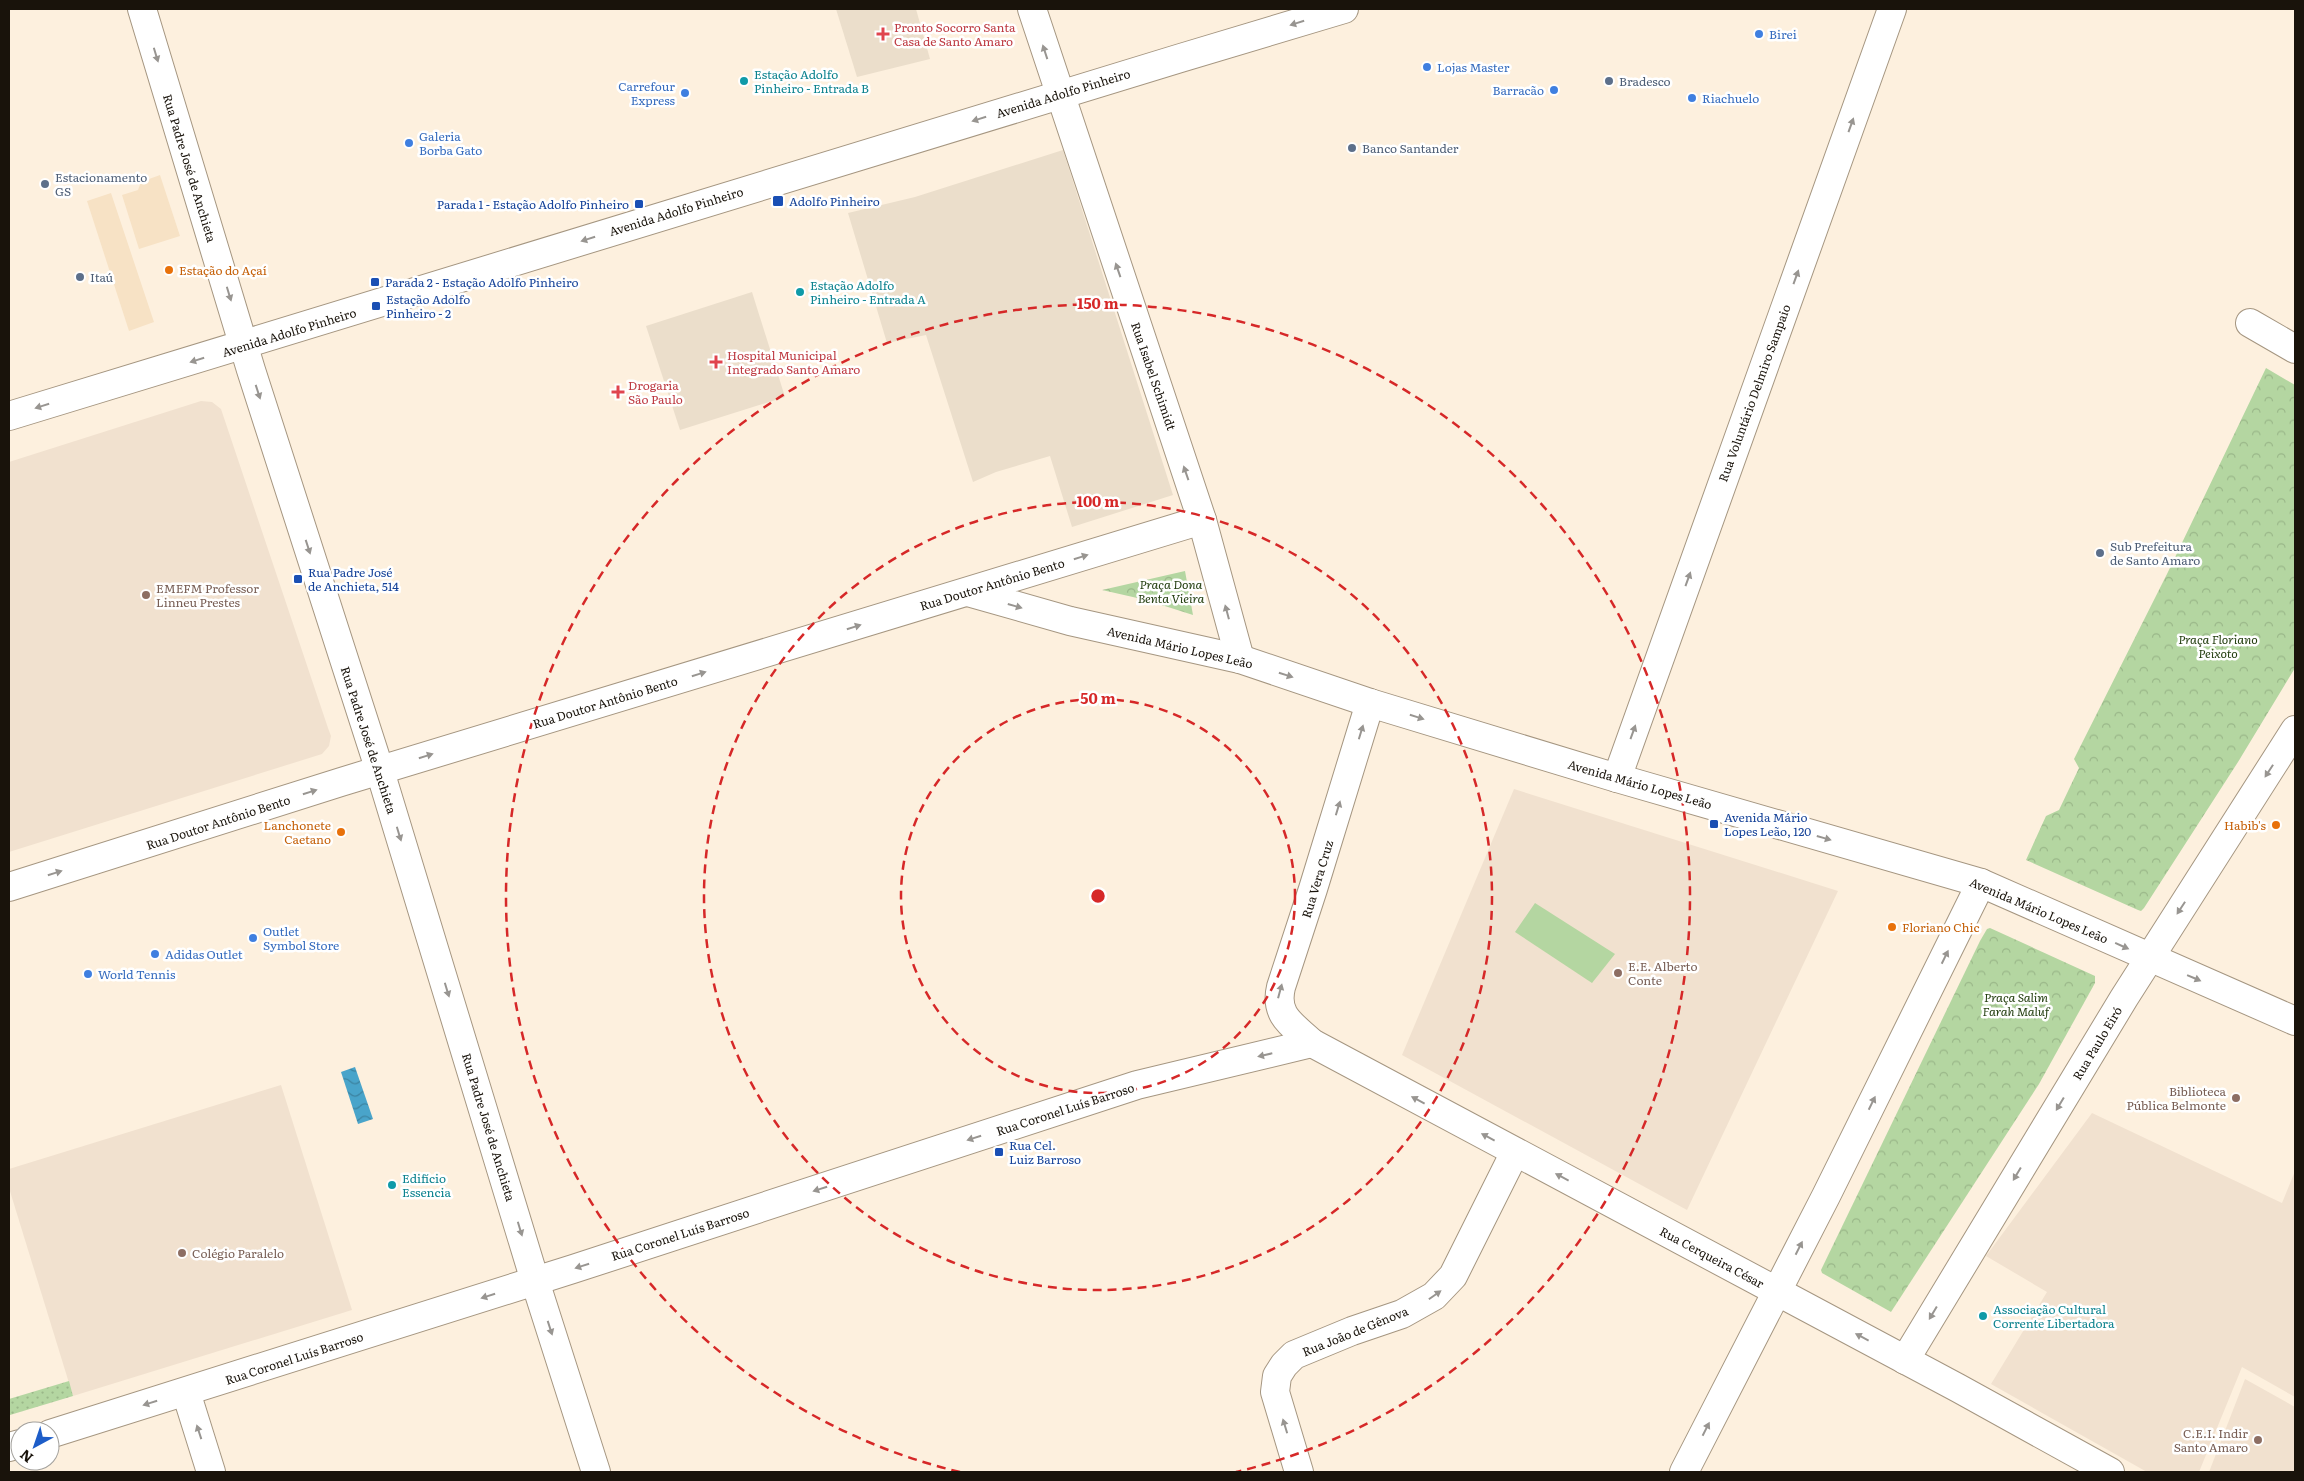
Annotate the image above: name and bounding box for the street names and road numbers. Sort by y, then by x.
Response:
street label: Avenida Adolfo Pinheiro [994,64,1132,122]
street label: Rua Padre José de Anchieta [159,92,221,245]
street label: Avenida Adolfo Pinheiro [607,182,745,240]
street label: Rua Voluntário Delmiro Sampaio [1713,302,1795,484]
street label: Avenida Adolfo Pinheiro [220,303,358,361]
street label: Rua Isabel Schimidt [1127,319,1181,433]
street label: Rua Doutor Antônio Bento [917,553,1067,615]
street label: Avenida Mário Lopes Leão [1105,621,1255,673]
street label: Rua Padre José de Anchieta [337,664,402,817]
street label: Rua Doutor Antônio Bento [530,671,680,733]
street label: Avenida Mário Lopes Leão [1566,755,1714,813]
street label: Rua Doutor Antônio Bento [144,790,292,854]
street label: Rua Vera Cruz [1297,838,1337,920]
street label: Avenida Mário Lopes Leão [1967,873,2111,947]
street label: Rua Paulo Eiró [2068,1003,2126,1083]
street label: Rua Padre José de Anchieta [458,1051,520,1204]
street label: Rua Coronel Luís Barroso [994,1078,1136,1140]
street label: Rua Coronel Luís Barroso [609,1203,751,1265]
street label: Rua Cerqueira César [1657,1222,1768,1292]
street label: Rua João de Gênova [1299,1301,1411,1360]
street label: Rua Coronel Luís Barroso [223,1327,365,1389]

